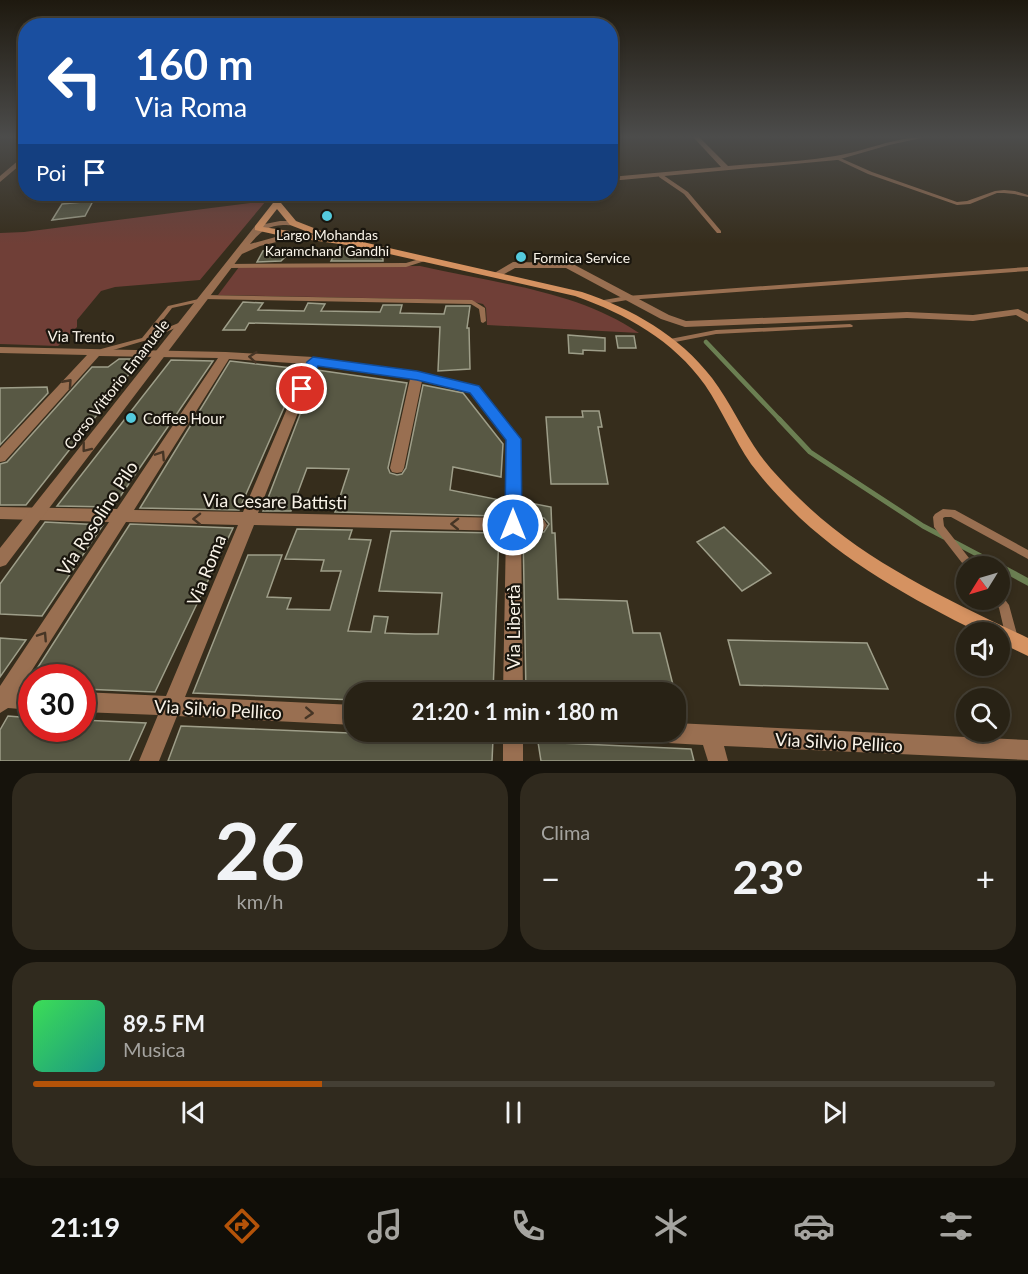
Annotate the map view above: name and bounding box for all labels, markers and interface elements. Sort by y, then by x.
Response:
text: 160 m [135,39,253,89]
icon: left [36,42,114,120]
text: Via Roma [135,90,247,123]
icon: arrive [78,156,111,189]
text: Poi [36,159,66,186]
marker: Largo Mohandas Karamchand Gandhi [320,209,334,223]
place label: Largo Mohandas Karamchand Gandhi [265,226,389,259]
place label: Formica Service [533,249,630,266]
marker: Formica Service [514,250,528,264]
street label: Corso Vittorio Emanuele [60,315,172,453]
street label: Via Trento [47,326,115,346]
one-way arrow [248,350,257,363]
pin [276,363,327,414]
icon: arrive [285,372,318,405]
one-way arrow [61,379,72,389]
place label: Coffee Hour [143,409,225,427]
marker: Coffee Hour [124,411,138,425]
one-way arrow [83,442,94,453]
one-way arrow [154,451,165,462]
street label: Via Rosolino Pilo [52,457,142,579]
street label: Via Cesare Battisti [203,489,347,513]
position arrow [481,493,545,557]
one-way arrow [192,512,201,525]
one-way arrow [450,517,459,530]
street label: Via Roma [182,531,230,609]
north arrow [956,556,1010,610]
map controls [956,556,1010,742]
street label: Via Libertà [502,584,524,670]
button: sound [956,622,1010,676]
one-way arrow [36,632,48,642]
speed limit sign: 30 [18,664,96,742]
button: search [956,688,1010,742]
street label: Via Silvio Pellico [153,695,283,723]
text: 21:20 · 1 min · 180 m [412,698,618,725]
one-way arrow [304,706,313,719]
street label: Via Silvio Pellico [774,728,904,756]
text: 26 [215,803,305,897]
text: Clima [541,820,590,844]
text: 23° [733,850,803,904]
text: − [541,858,560,898]
text: + [976,858,995,898]
text: km/h [237,889,283,913]
text: 89.5 FM [123,1010,205,1037]
text: Musica [123,1037,186,1061]
icon: previous [177,1096,210,1129]
icon: pause [497,1096,530,1129]
icon: next [818,1096,851,1129]
icon: directions [221,1205,263,1247]
icon: music [364,1205,406,1247]
icon: phone [507,1205,549,1247]
icon: climate [650,1205,692,1247]
icon: car [793,1205,835,1247]
icon: filters [935,1205,977,1247]
text: 21:19 [50,1210,120,1243]

